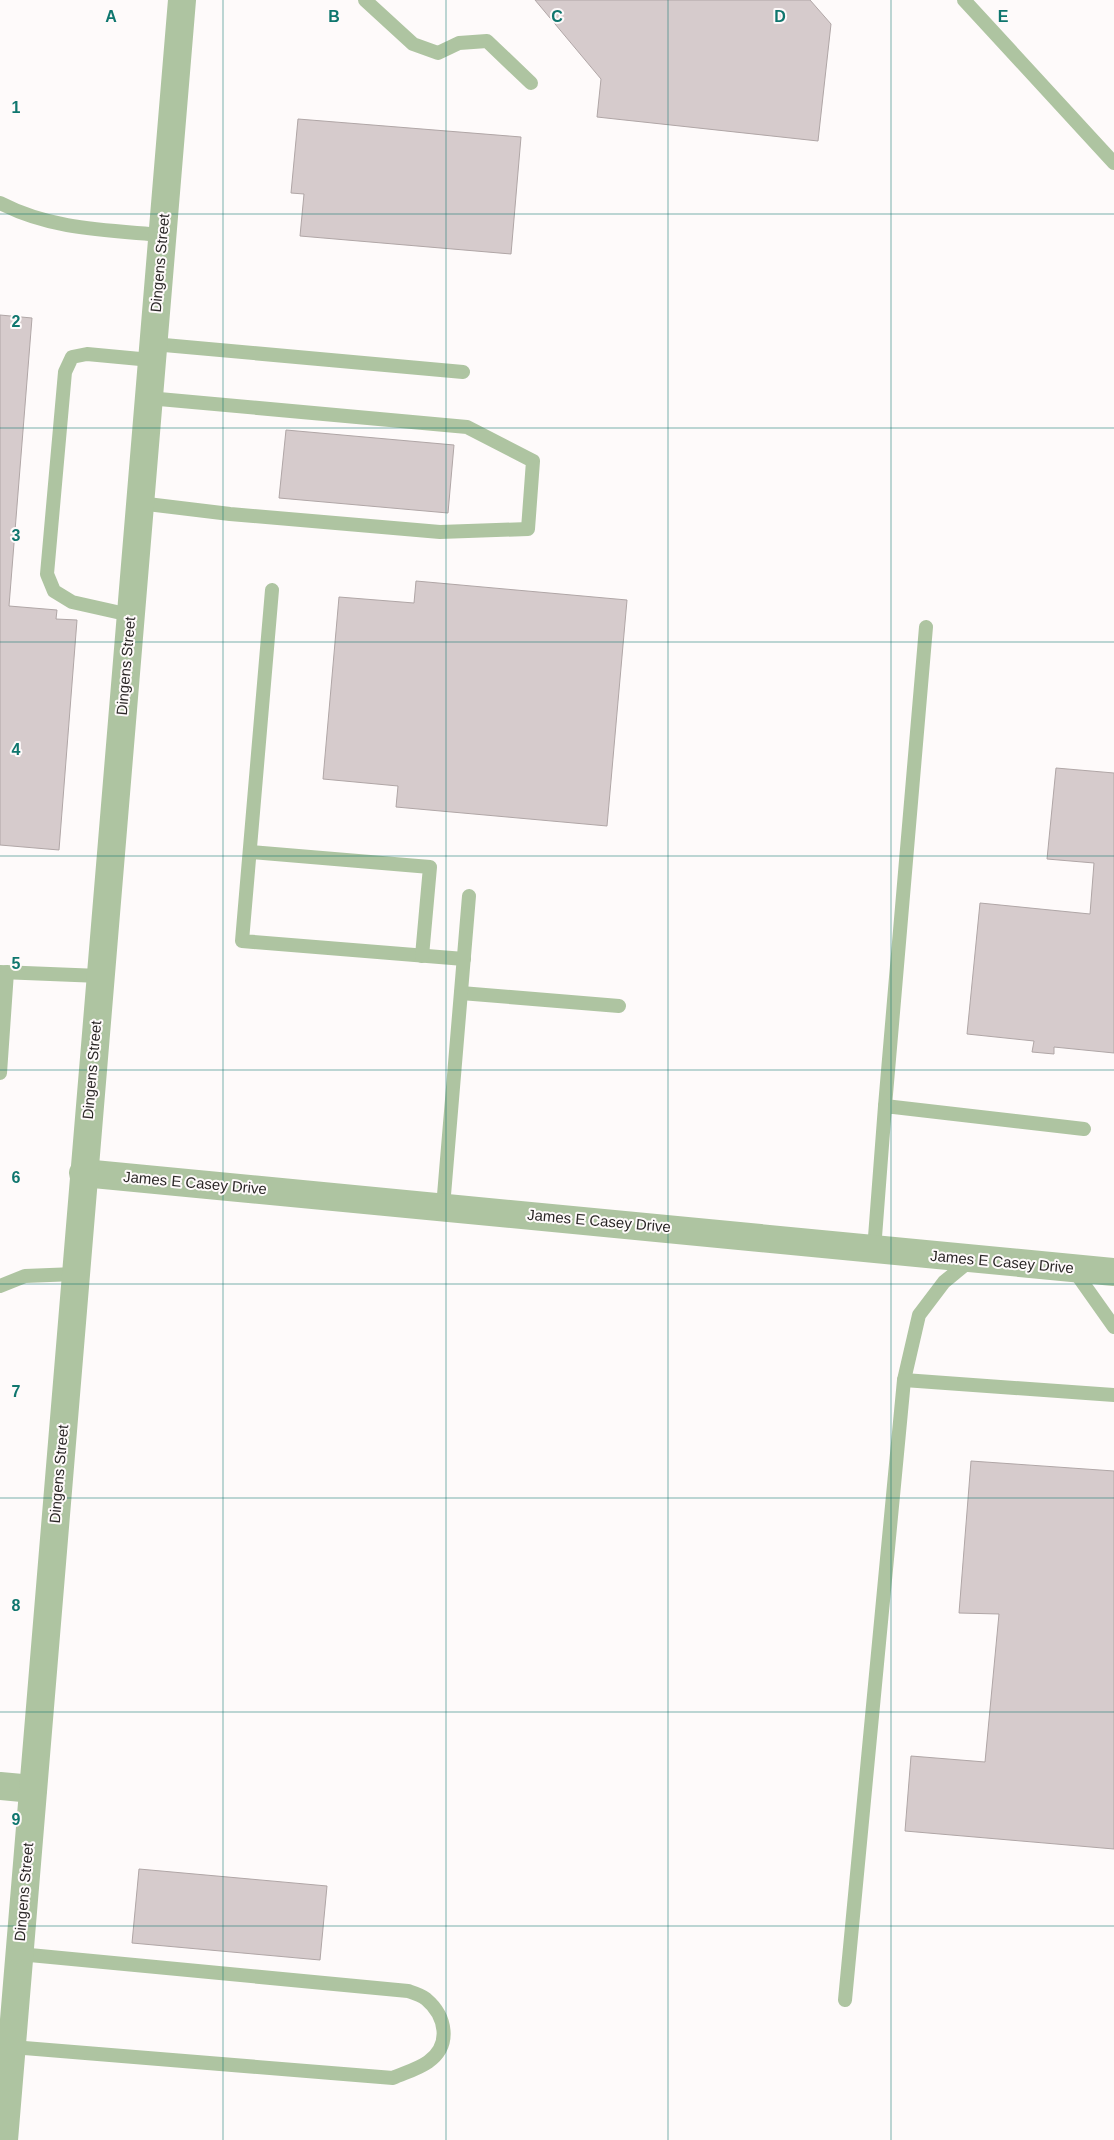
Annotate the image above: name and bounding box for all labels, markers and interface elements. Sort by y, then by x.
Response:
text: A [105,8,117,25]
text: B [328,8,340,25]
text: C [551,8,563,25]
text: D [774,8,786,25]
text: E [998,8,1009,25]
text: 1 [12,99,21,116]
street label: Dingens Street [147,212,172,313]
text: 2 [12,313,21,330]
text: 3 [12,527,21,544]
street label: Dingens Street [113,615,138,716]
text: 4 [12,741,21,758]
text: 5 [12,955,21,972]
street label: Dingens Street [79,1019,104,1120]
street label: James E Casey Drive [122,1168,268,1197]
text: 6 [12,1169,21,1186]
street label: James E Casey Drive [526,1206,672,1235]
street label: James E Casey Drive [929,1247,1075,1276]
text: 7 [12,1383,21,1400]
street label: Dingens Street [46,1423,71,1524]
text: 8 [12,1597,21,1614]
text: 9 [12,1811,21,1828]
street label: Dingens Street [11,1841,36,1942]

